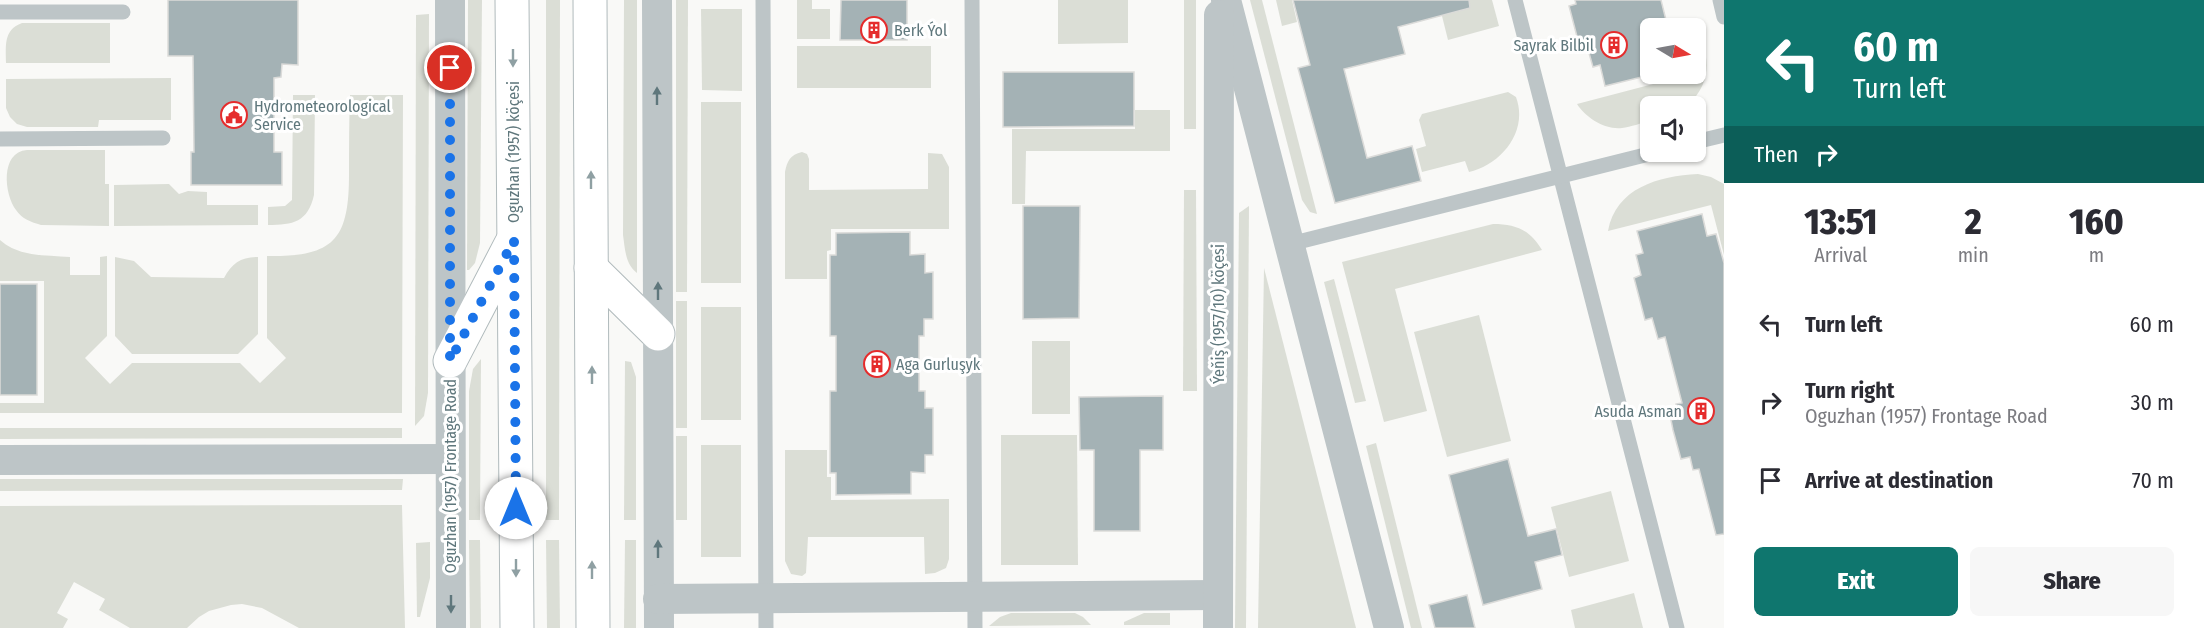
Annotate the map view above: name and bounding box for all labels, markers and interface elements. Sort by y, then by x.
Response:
building icon: Berk Ýol [859,15,889,45]
north arrow [1640,18,1706,84]
map controls [1640,18,1706,162]
place label: Berk Ýol [894,21,947,40]
text: 60 m [1853,22,1939,72]
icon: left [1754,24,1832,102]
building icon: Sayrak Bilbil [1599,30,1629,60]
place label: Sayrak Bilbil [1513,36,1594,55]
pin [424,42,475,93]
one-way arrow [508,49,518,68]
icon: arrive [433,51,466,84]
text: Turn left [1853,73,1946,105]
street label: Oguzhan (1957) köçesi [504,81,523,223]
one-way arrow [652,86,662,105]
button: sound [1640,96,1706,162]
place label: Hydrometeorological Service [254,97,391,134]
public building icon: Hydrometeorological Service [219,100,249,130]
icon: right [1810,138,1843,171]
text: Then [1754,141,1798,168]
one-way arrow [586,170,596,189]
text: 13:51 [1804,200,1877,244]
text: 2 [1965,200,1982,244]
text: 160 [2069,200,2124,244]
text: Arrival [1814,243,1867,267]
text: min [1958,243,1989,267]
text: m [2089,243,2104,267]
street label: Ýeňiş (1957/10) köçesi [1209,244,1228,384]
one-way arrow [653,281,663,300]
icon: left [1754,308,1787,341]
text: Turn left [1805,311,1883,338]
text: 60 m [2130,311,2174,338]
building icon: Aga Gurluşyk [862,349,892,379]
place label: Aga Gurluşyk [896,355,981,374]
one-way arrow [587,365,597,384]
text: Turn right [1805,377,1894,404]
street label: Oguzhan (1957) Frontage Road [441,379,460,573]
icon: right [1754,386,1787,419]
text: 30 m [2131,389,2174,416]
building icon: Asuda Asman [1686,396,1716,426]
place label: Asuda Asman [1594,402,1682,421]
text: Oguzhan (1957) Frontage Road [1805,404,2048,428]
icon: arrive [1754,464,1787,497]
text: Arrive at destination [1805,467,1993,494]
text: 70 m [2132,467,2174,494]
position arrow [484,476,548,540]
one-way arrow [653,539,663,558]
button: Exit [1754,547,1958,616]
button: Share [1970,547,2174,616]
one-way arrow [511,559,521,578]
one-way arrow [587,560,597,579]
one-way arrow [446,595,456,614]

